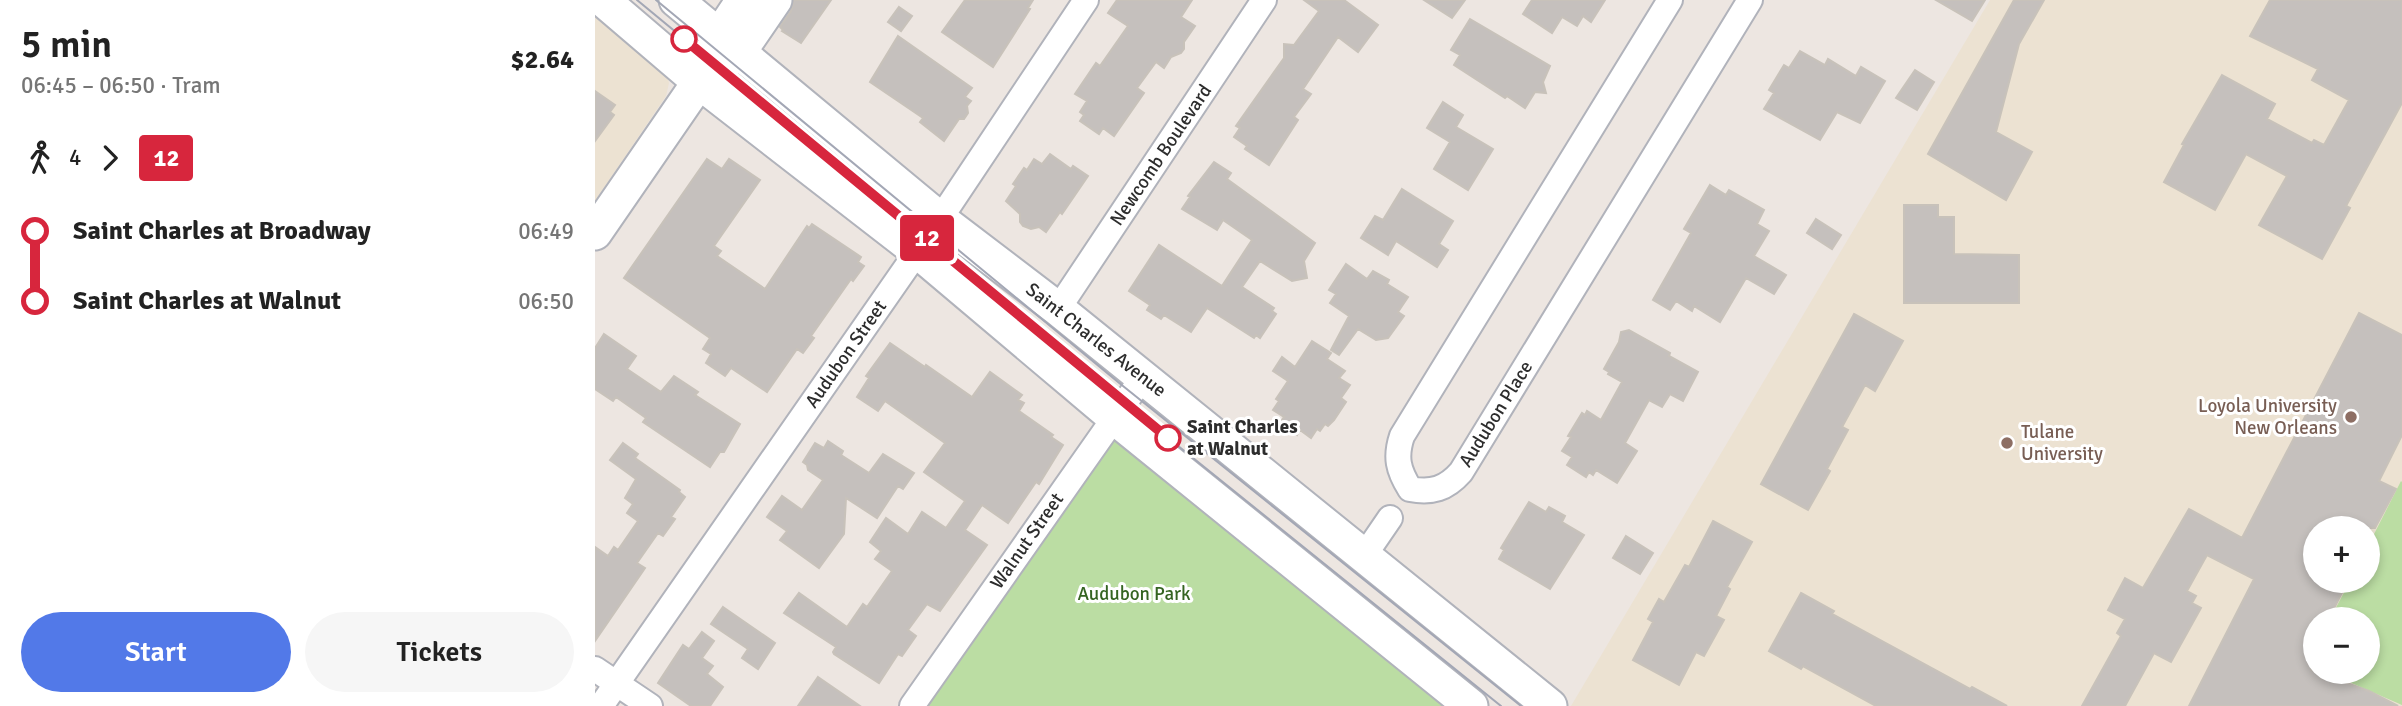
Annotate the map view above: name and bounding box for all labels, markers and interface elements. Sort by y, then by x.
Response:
text: 5 min [21,21,112,68]
unlabelled marker [671,26,697,52]
text: $2.64 [510,44,574,76]
text: 06:45 – 06:50 · Tram [21,71,221,100]
street label: Newcomb Boulevard [1105,80,1217,230]
icon: walk [21,139,59,177]
icon: forward [91,139,129,177]
text: 4 [69,143,81,172]
text: 12 [153,143,179,173]
text: Saint Charles at Broadway [73,215,371,247]
line badge: 12 [895,215,959,261]
text: 06:49 [518,217,574,246]
text: 12 [914,223,940,253]
street label: Saint Charles Avenue [1021,278,1171,402]
text: Saint Charles at Walnut [73,285,341,317]
text: 06:50 [518,287,574,316]
street label: Audubon Street [800,295,892,413]
street label: Audubon Place [1454,356,1538,472]
place label: Loyola University New Orleans [2198,394,2337,440]
marker: Loyola University New Orleans [2343,409,2359,425]
place label: Saint Charles at Walnut [1187,415,1298,461]
place label: Tulane University [2021,420,2103,466]
marker: Saint Charles at Walnut [1155,425,1181,451]
marker: Tulane University [1999,435,2015,451]
street label: Walnut Street [985,488,1069,594]
map controls [2303,516,2380,684]
button: + [2303,516,2380,593]
park label: Audubon Park [1077,582,1191,606]
button: − [2303,607,2380,684]
button: Start [21,612,291,692]
button: Tickets [305,612,574,692]

